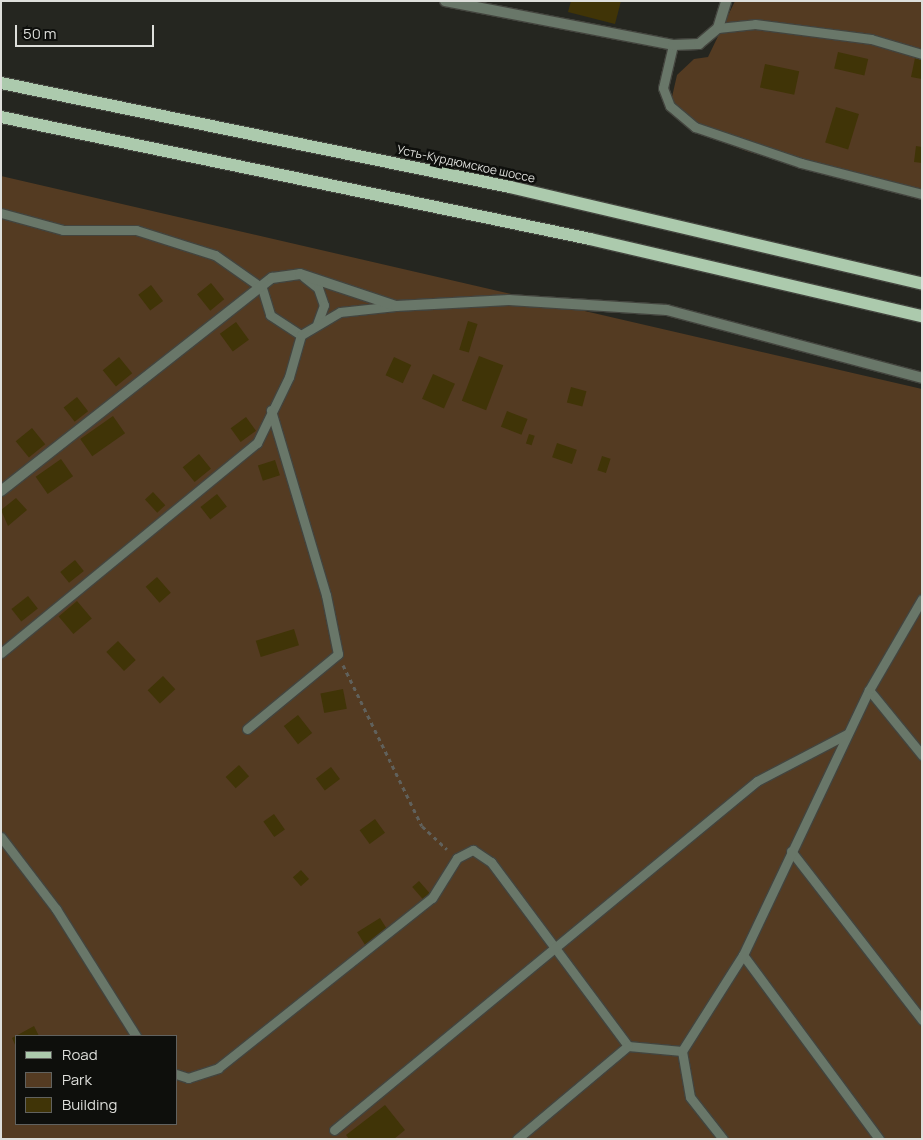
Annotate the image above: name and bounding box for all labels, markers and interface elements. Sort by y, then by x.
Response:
scale bar [18,15,156,47]
text: 50 m [23,23,57,44]
street label: Усть-Курдюмское шоссе [396,142,536,186]
legend [15,1035,178,1125]
text: Road [62,1044,98,1065]
text: Park [62,1069,92,1090]
text: Building [62,1094,117,1115]

